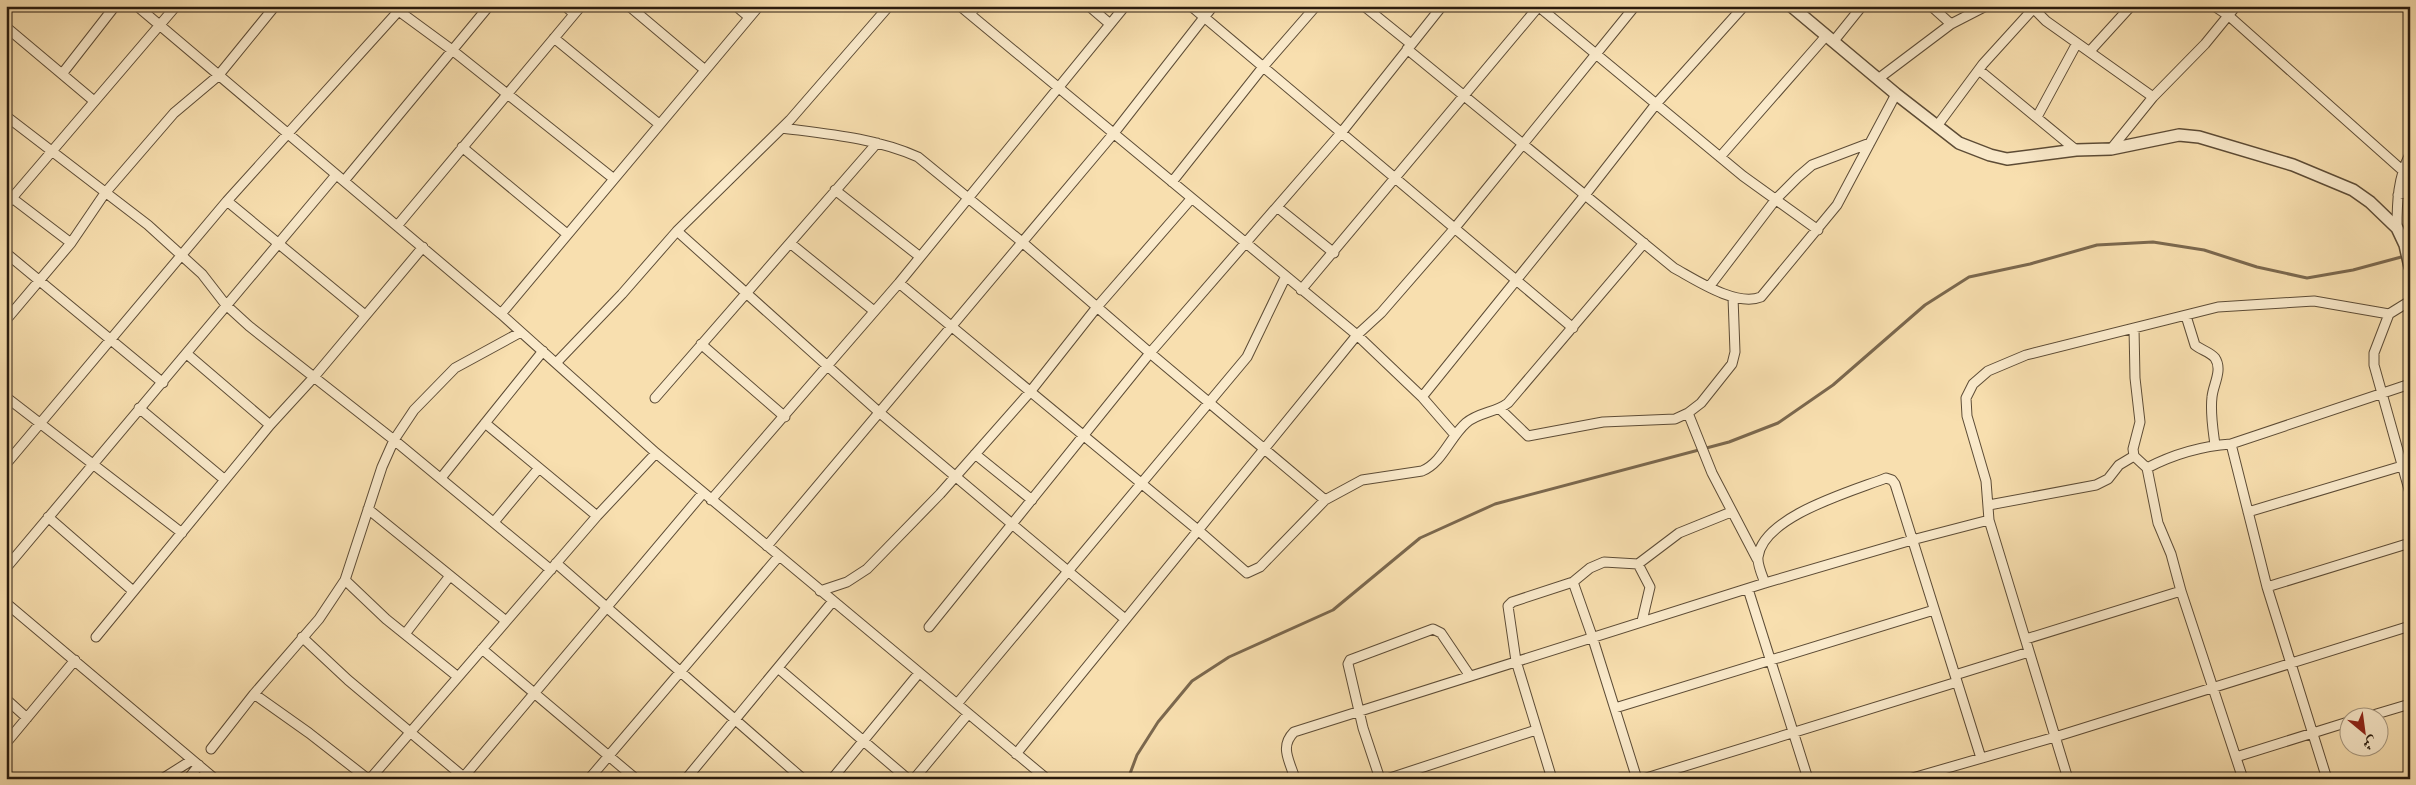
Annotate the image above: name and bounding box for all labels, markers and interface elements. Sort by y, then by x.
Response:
north arrow [2338,708,2388,758]
text: ش [2359,731,2380,754]

